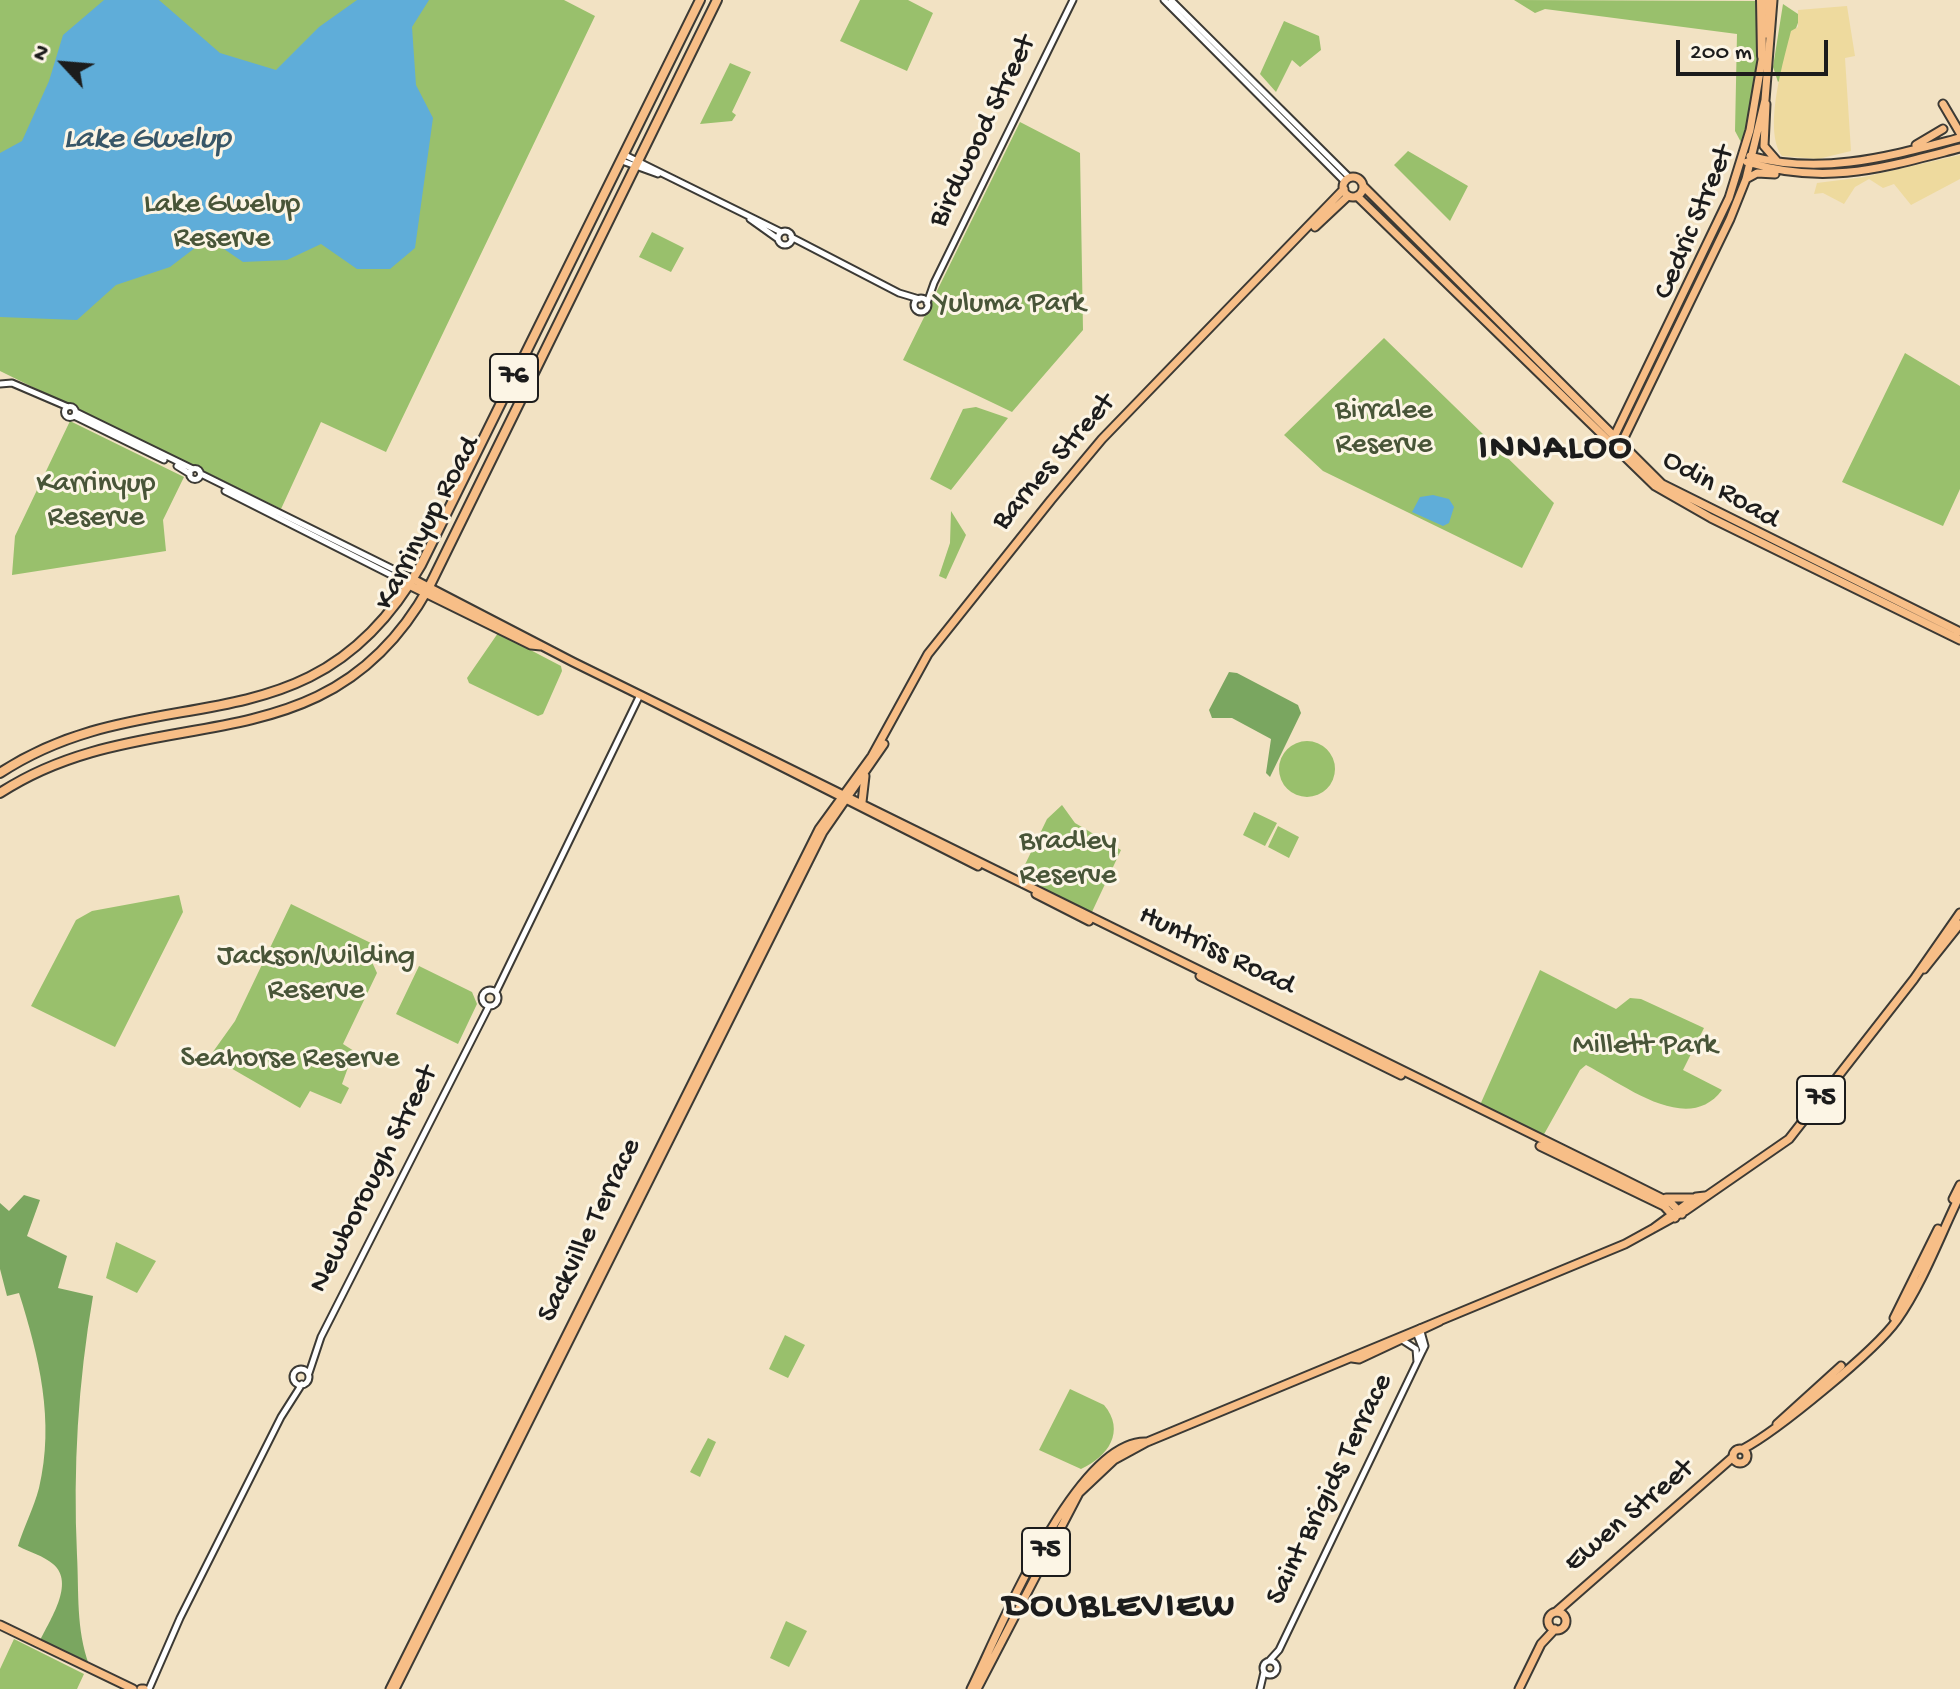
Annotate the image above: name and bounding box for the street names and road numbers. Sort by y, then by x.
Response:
street label: Birdwood Street [922,30,1046,234]
street label: Cedric Street [1647,141,1745,305]
road number: 76 [490,354,538,402]
street label: Barnes Street [985,387,1125,539]
street label: Karrinyup Road [368,431,490,617]
street label: Odin Road [1655,443,1785,539]
street label: Huntriss Road [1132,899,1300,1005]
street label: Newborough Street [302,1060,448,1300]
road number: 75 [1797,1076,1845,1124]
street label: Sackville Terrace [531,1133,651,1329]
street label: Saint Brigids Terrace [1259,1368,1403,1612]
street label: Ewen Street [1558,1452,1702,1582]
road number: 75 [1022,1528,1070,1576]

